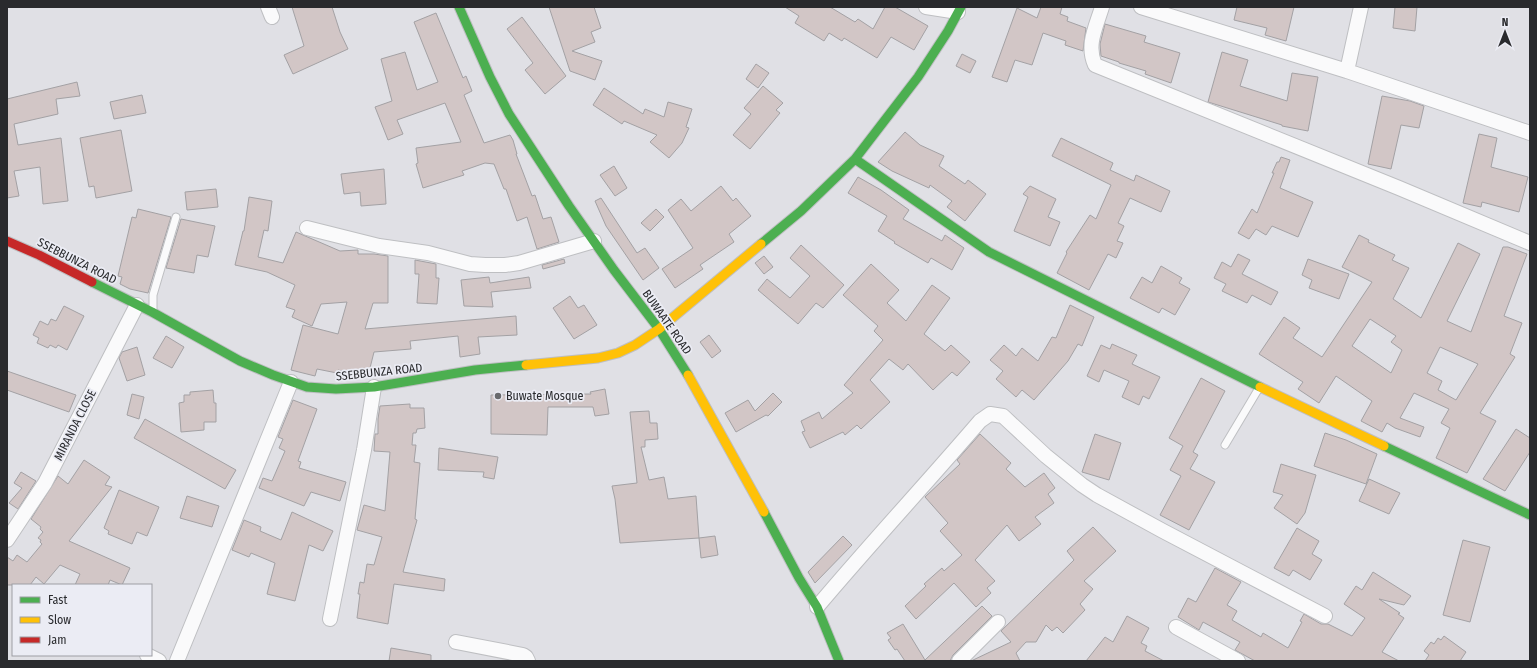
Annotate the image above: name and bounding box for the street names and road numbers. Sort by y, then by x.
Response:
street label: SSEBBUNZA ROAD [35,235,119,287]
street label: BUWAATE ROAD [640,287,694,357]
street label: SSEBBUNZA ROAD [335,361,423,383]
street label: MIRANDA CLOSE [51,387,99,463]

